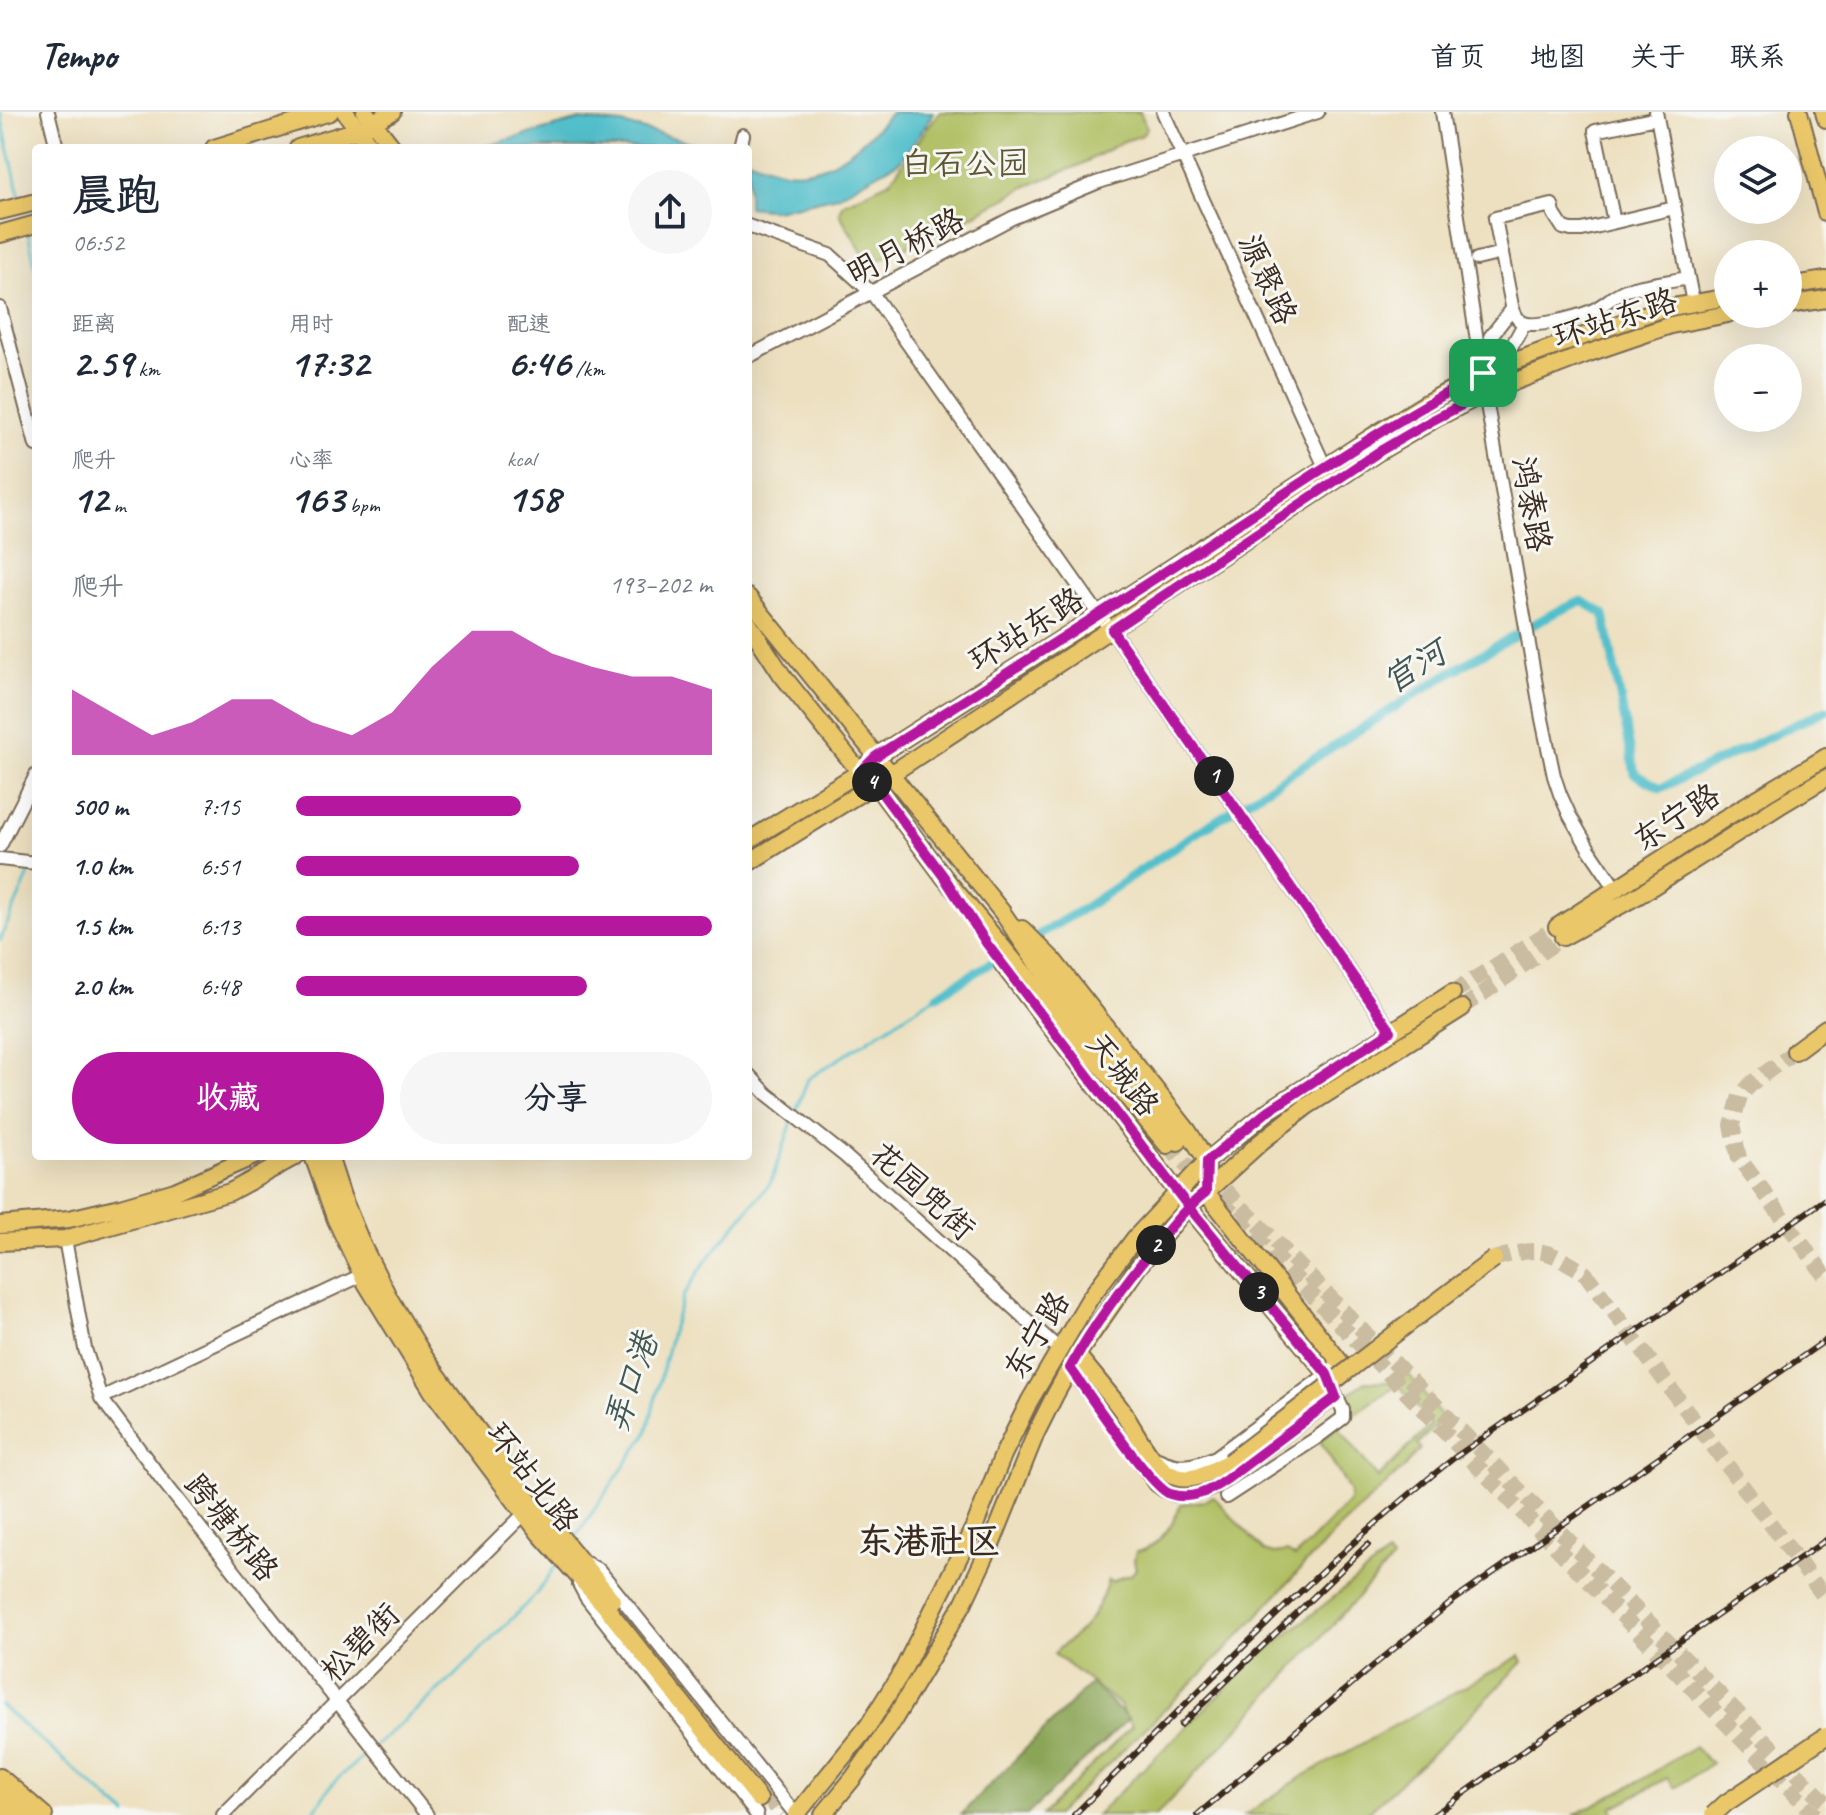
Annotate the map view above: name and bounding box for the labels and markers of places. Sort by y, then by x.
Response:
pin [1449,339,1517,407]
pin: 1 [1194,756,1234,796]
pin: 4 [852,762,892,802]
pin: 2 [1136,1225,1176,1265]
pin: 3 [1239,1272,1279,1312]

